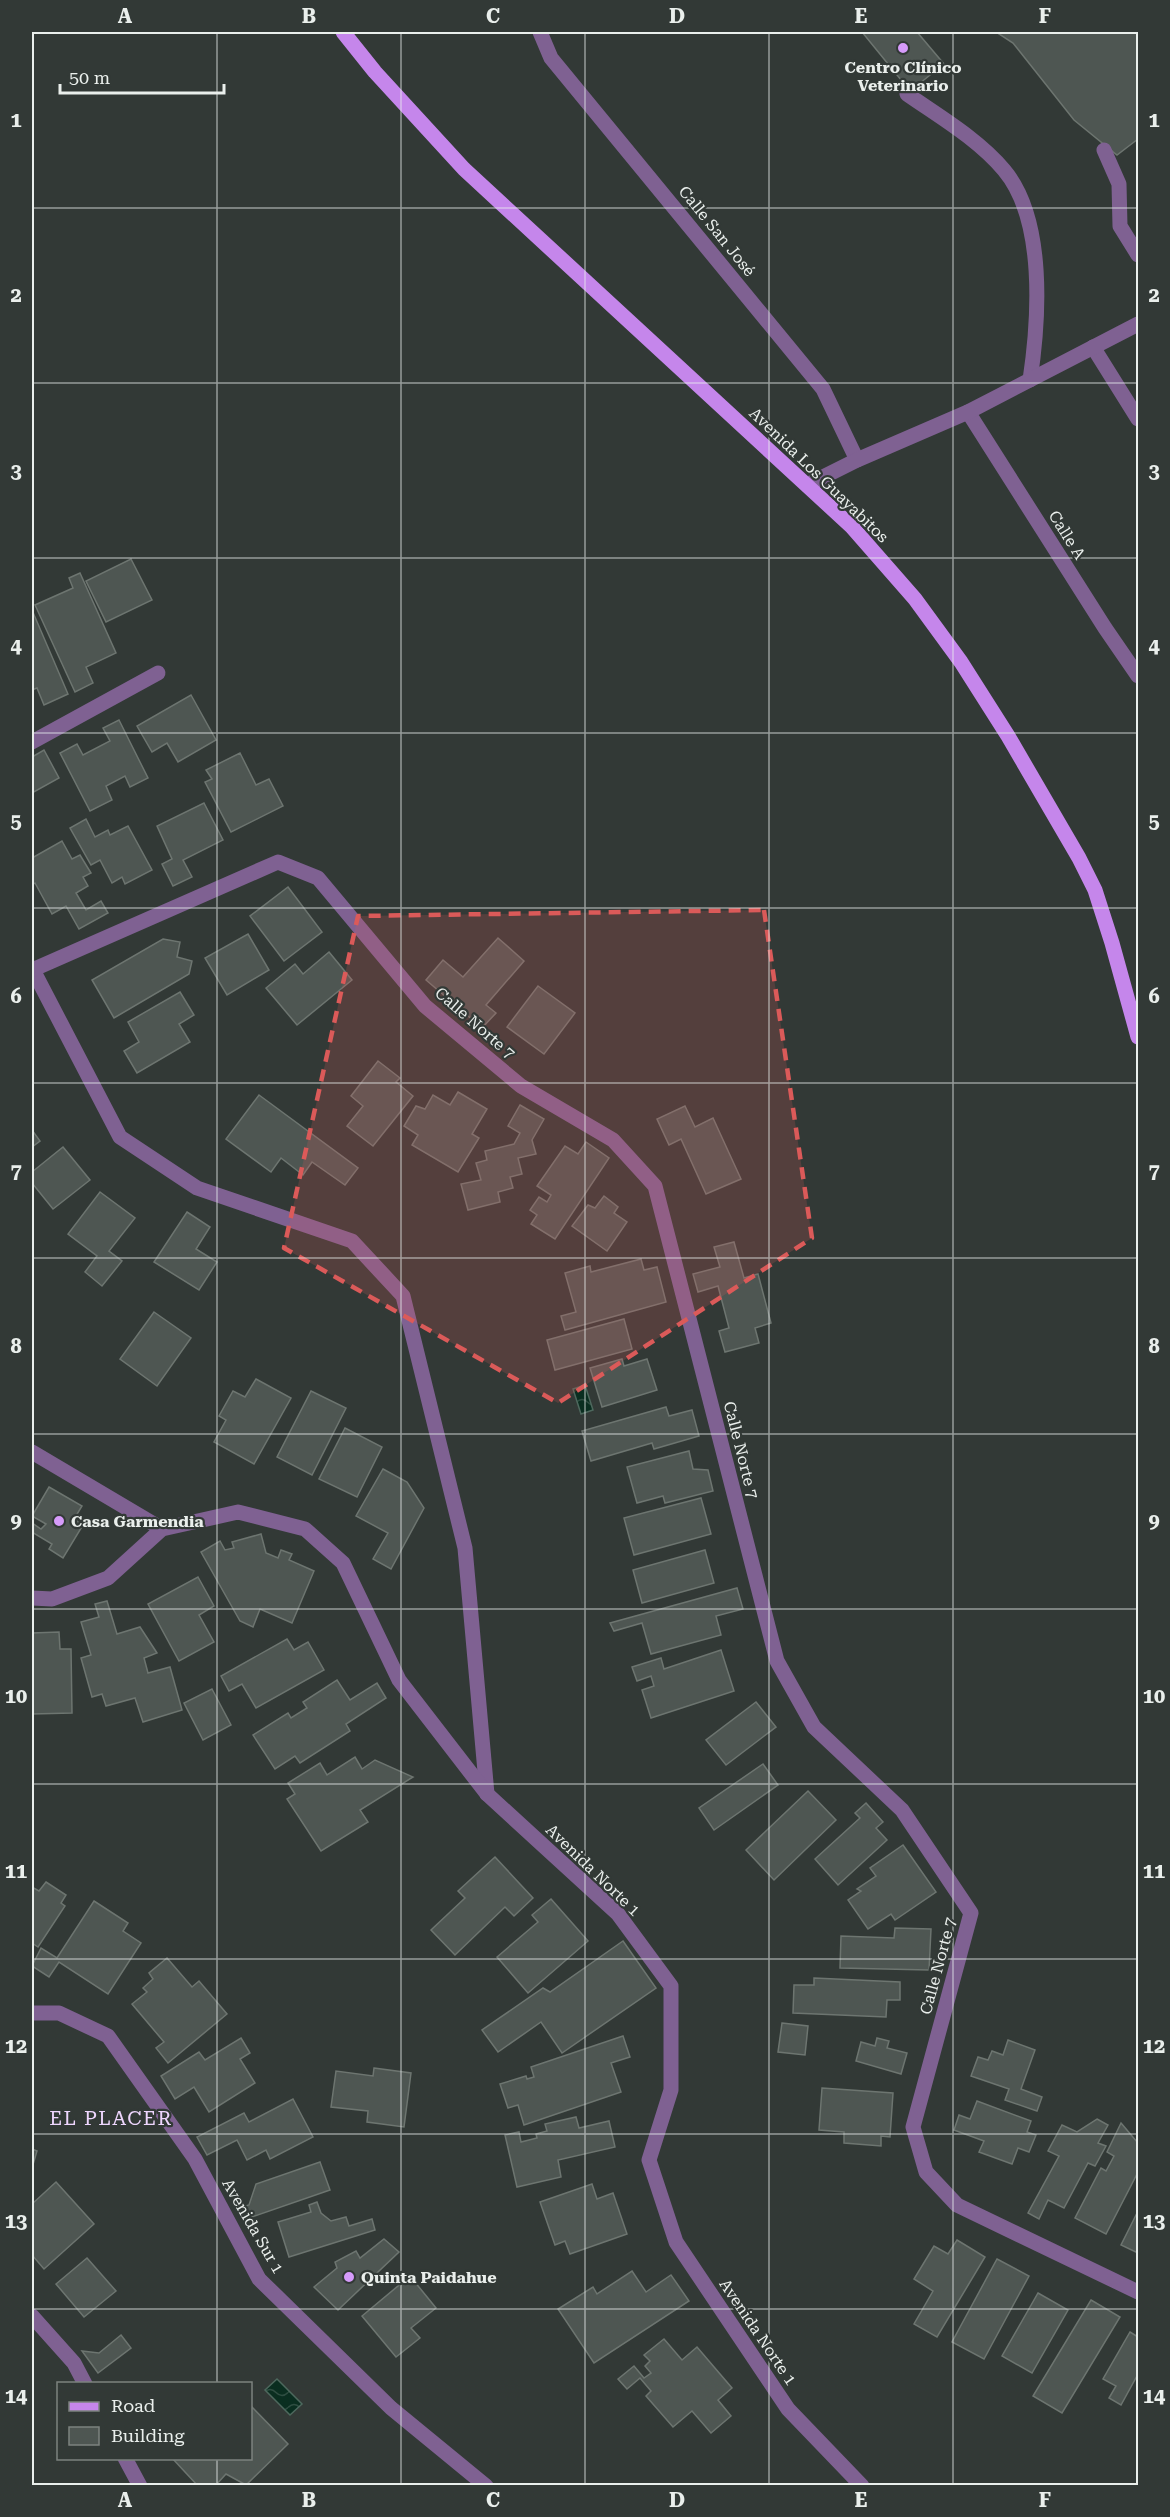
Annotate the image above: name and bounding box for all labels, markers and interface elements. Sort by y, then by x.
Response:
text: A [118,4,133,28]
text: B [302,4,316,28]
text: C [486,4,500,28]
text: D [669,4,685,28]
text: E [855,4,868,28]
text: F [1039,4,1051,28]
marker: Centro Clínico Veterinario [896,41,910,55]
scale bar [60,57,224,95]
place label: Centro Clínico Veterinario [844,58,962,95]
text: 50 m [69,67,110,88]
text: 1 [10,108,22,132]
text: 1 [1148,108,1160,132]
street label: Calle San José [675,182,759,280]
text: 2 [10,283,22,307]
text: 2 [1148,283,1160,307]
street label: Avenida Los Guayabitos [746,404,893,547]
text: 3 [10,459,22,483]
text: 3 [1148,459,1160,483]
street label: Calle A [1045,507,1090,564]
text: 4 [10,634,22,658]
text: 4 [1148,634,1160,658]
text: 5 [10,809,22,833]
text: 5 [1148,809,1160,833]
street label: Calle Norte 7 [431,983,519,1063]
text: 6 [10,984,22,1008]
text: 6 [1148,984,1160,1008]
text: 7 [10,1159,22,1183]
text: 7 [1148,1159,1160,1183]
text: 8 [10,1334,22,1358]
text: 8 [1148,1334,1160,1358]
street label: Calle Norte 7 [720,1399,762,1501]
text: 9 [10,1509,22,1533]
text: 9 [1148,1509,1160,1533]
place label: Casa Garmendia [71,1512,204,1531]
marker: Casa Garmendia [52,1514,66,1528]
text: 10 [5,1684,27,1708]
text: 10 [1143,1684,1165,1708]
street label: Avenida Norte 1 [542,1820,644,1920]
text: 11 [5,1859,27,1883]
text: 11 [1143,1859,1165,1883]
street label: Calle Norte 7 [916,1915,960,2017]
text: 12 [5,2034,27,2058]
text: 12 [1143,2034,1165,2058]
district label: EL PLACER [49,2106,173,2130]
street label: Avenida Sur 1 [218,2175,288,2277]
text: 13 [5,2209,27,2233]
text: 13 [1143,2209,1165,2233]
place label: Quinta Paidahue [361,2268,497,2287]
marker: Quinta Paidahue [342,2270,356,2284]
street label: Avenida Norte 1 [716,2275,800,2389]
legend [57,2382,252,2460]
text: 14 [5,2384,28,2408]
text: 14 [1143,2384,1166,2408]
text: Road [111,2395,156,2416]
text: Building [111,2425,185,2446]
text: A [118,2488,133,2512]
text: B [302,2488,316,2512]
text: C [486,2488,500,2512]
text: D [669,2488,685,2512]
text: E [855,2488,868,2512]
text: F [1039,2488,1051,2512]

